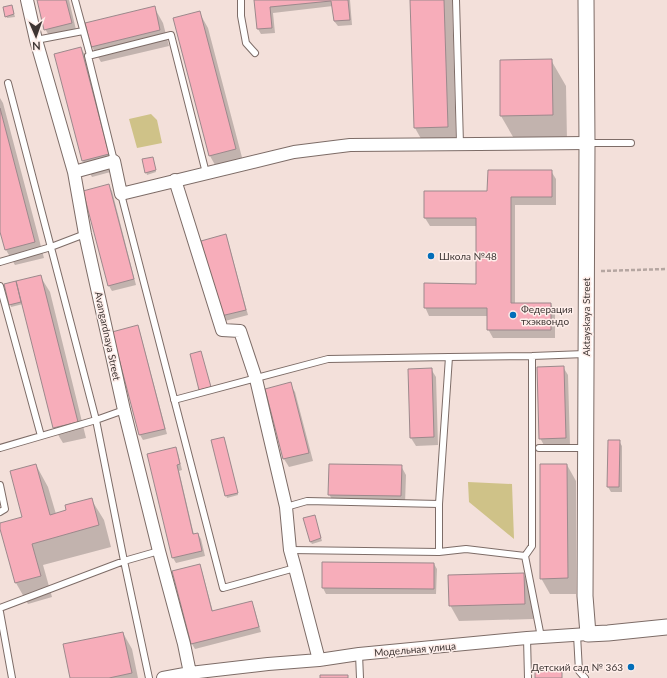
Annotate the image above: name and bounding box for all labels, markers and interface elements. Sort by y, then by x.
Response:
north arrow [16,16,56,56]
text: N [32,40,41,53]
place label: Школа №48 [439,250,497,262]
marker: Школа №48 [426,251,436,261]
street label: Aktayskaya Street [580,277,592,356]
street label: Avangardnaya Street [93,290,123,382]
place label: Федерация тхэквондо [521,303,573,327]
marker: Федерация тхэквондо [508,310,518,320]
street label: Модельная улица [374,639,456,659]
place label: Детский сад № 363 [531,661,623,673]
marker: Детский сад № 363 [626,662,636,672]

